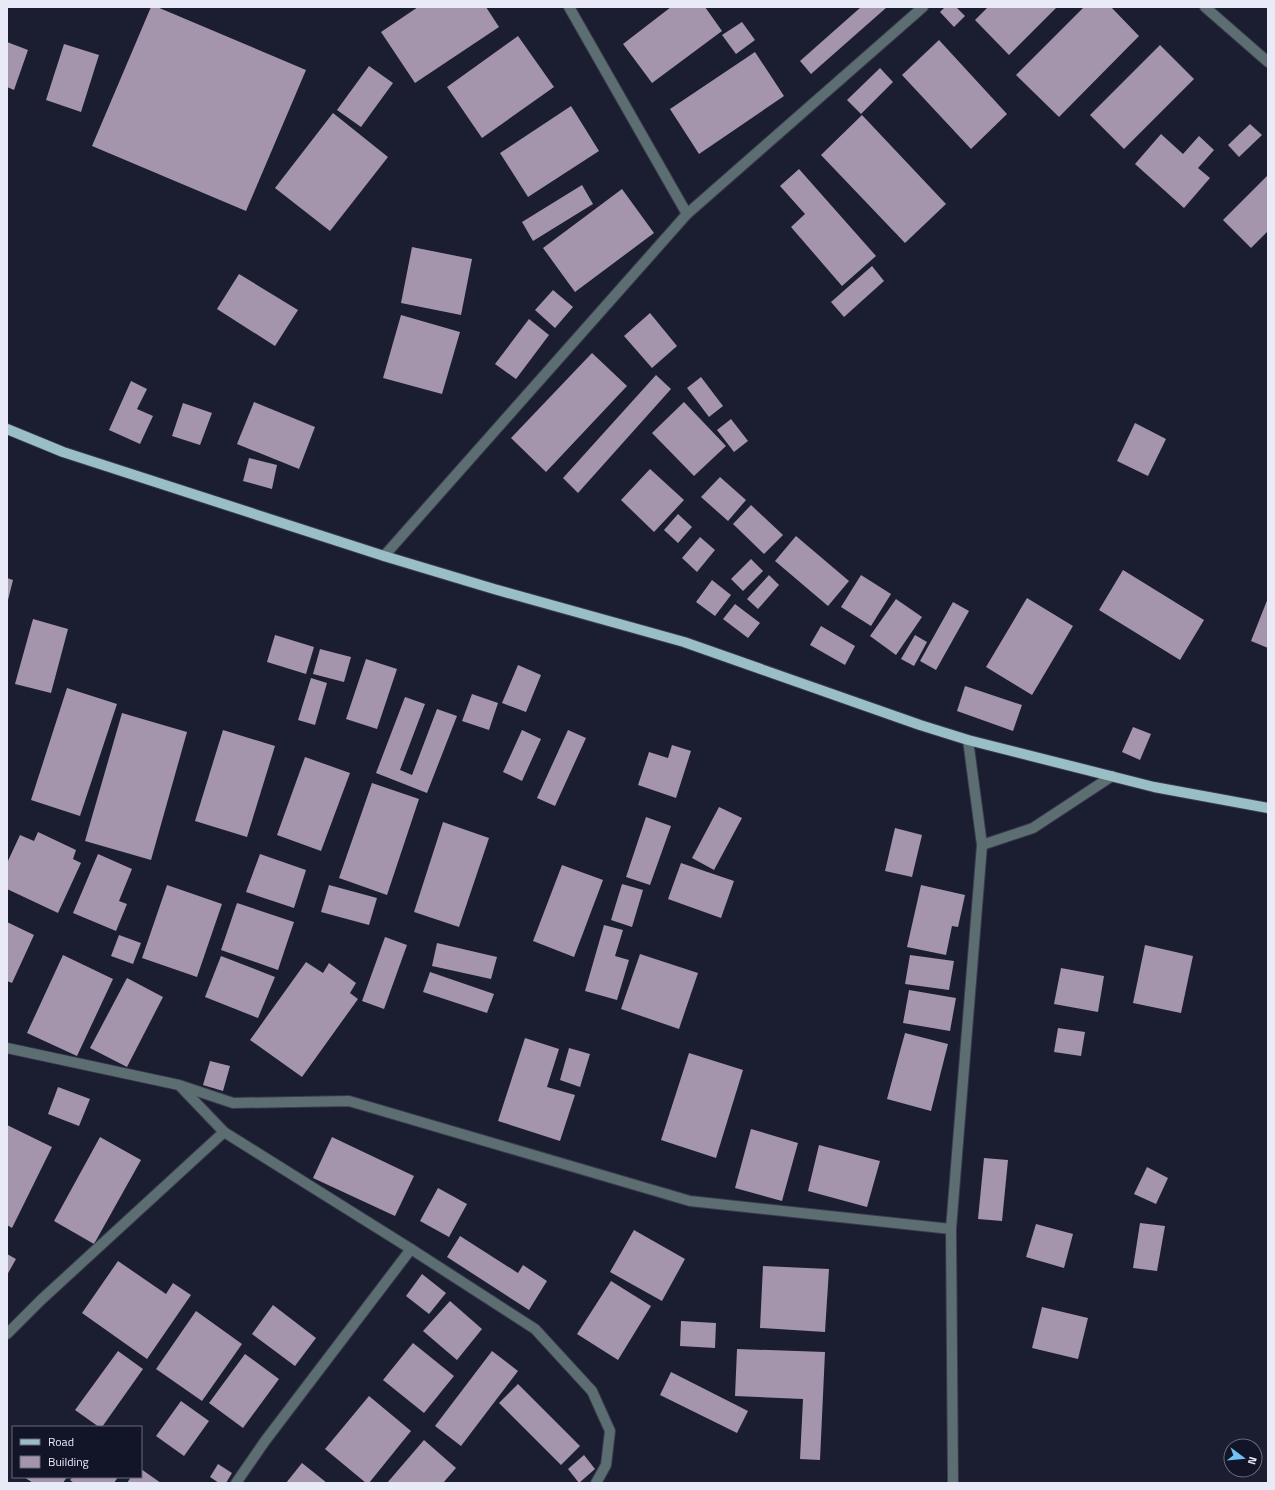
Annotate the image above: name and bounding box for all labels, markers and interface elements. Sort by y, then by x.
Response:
legend [12,1426,142,1478]
text: Road [48,1432,74,1451]
north arrow [1223,1438,1263,1478]
text: Building [48,1452,89,1471]
text: N [1244,1455,1261,1467]

